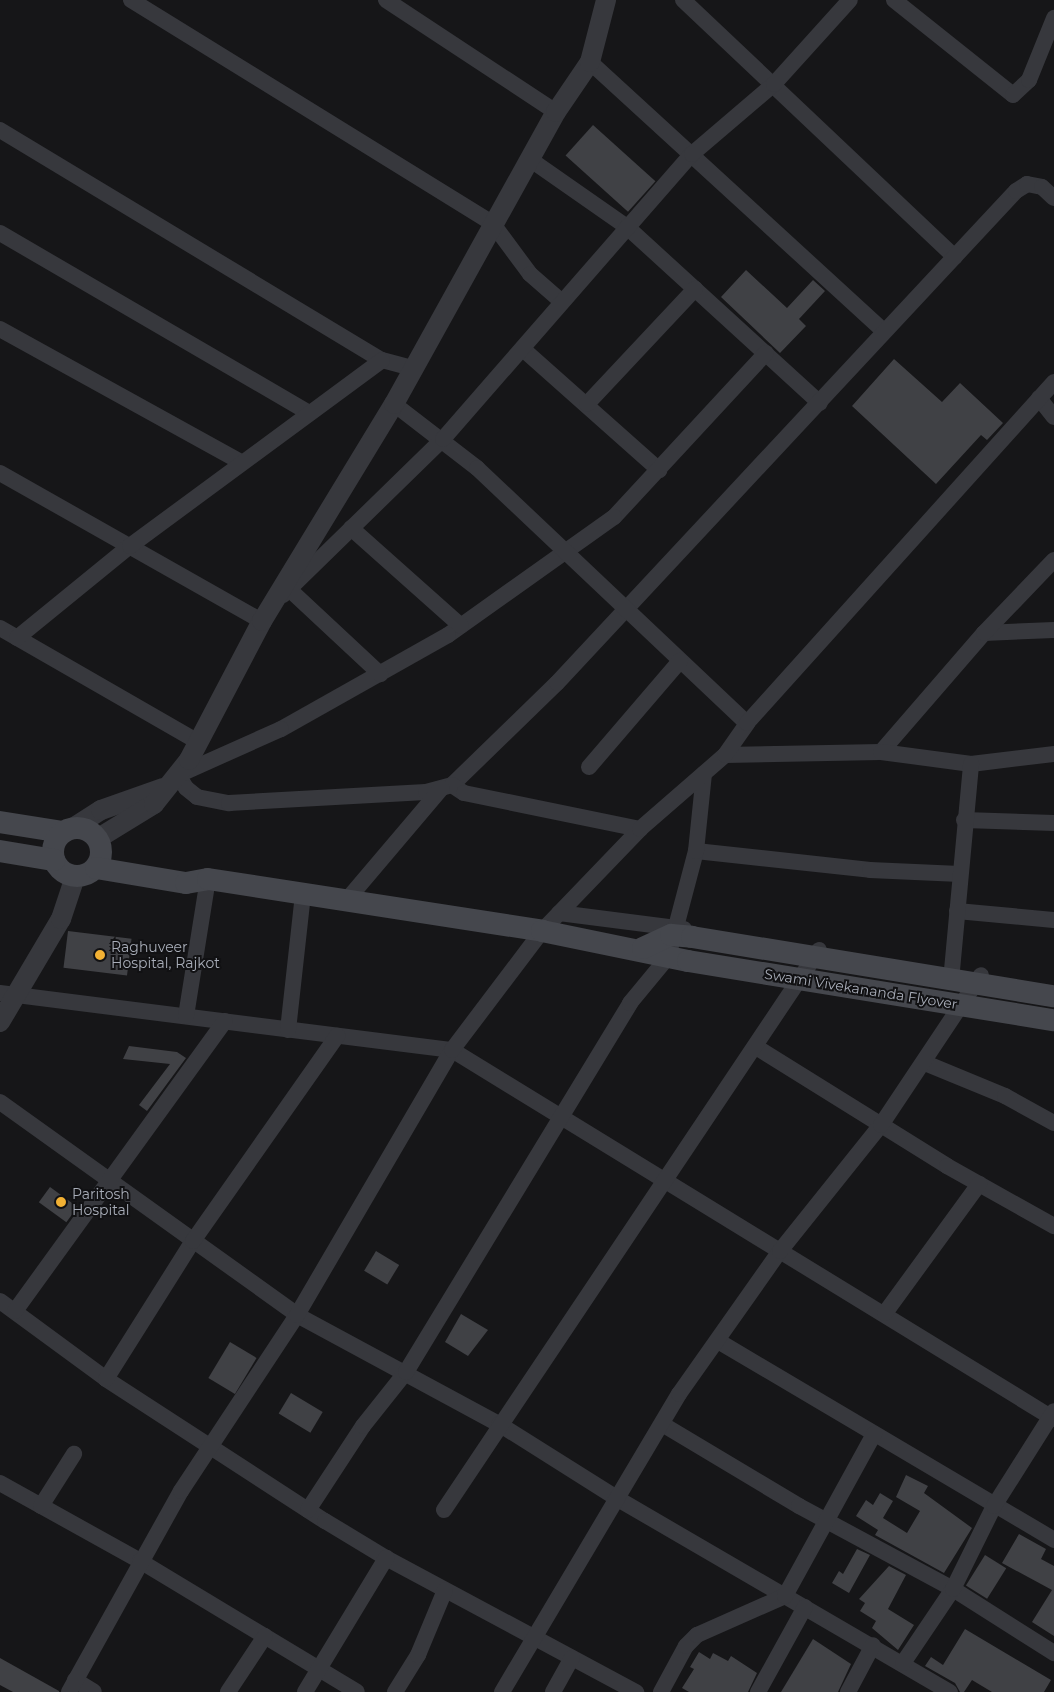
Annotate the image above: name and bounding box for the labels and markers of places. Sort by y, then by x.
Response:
place label: Raghuveer Hospital, Rajkot [111,939,220,972]
marker: Raghuveer Hospital, Rajkot [93,948,107,962]
place label: Paritosh Hospital [72,1186,130,1218]
marker: Paritosh Hospital [54,1195,68,1209]

